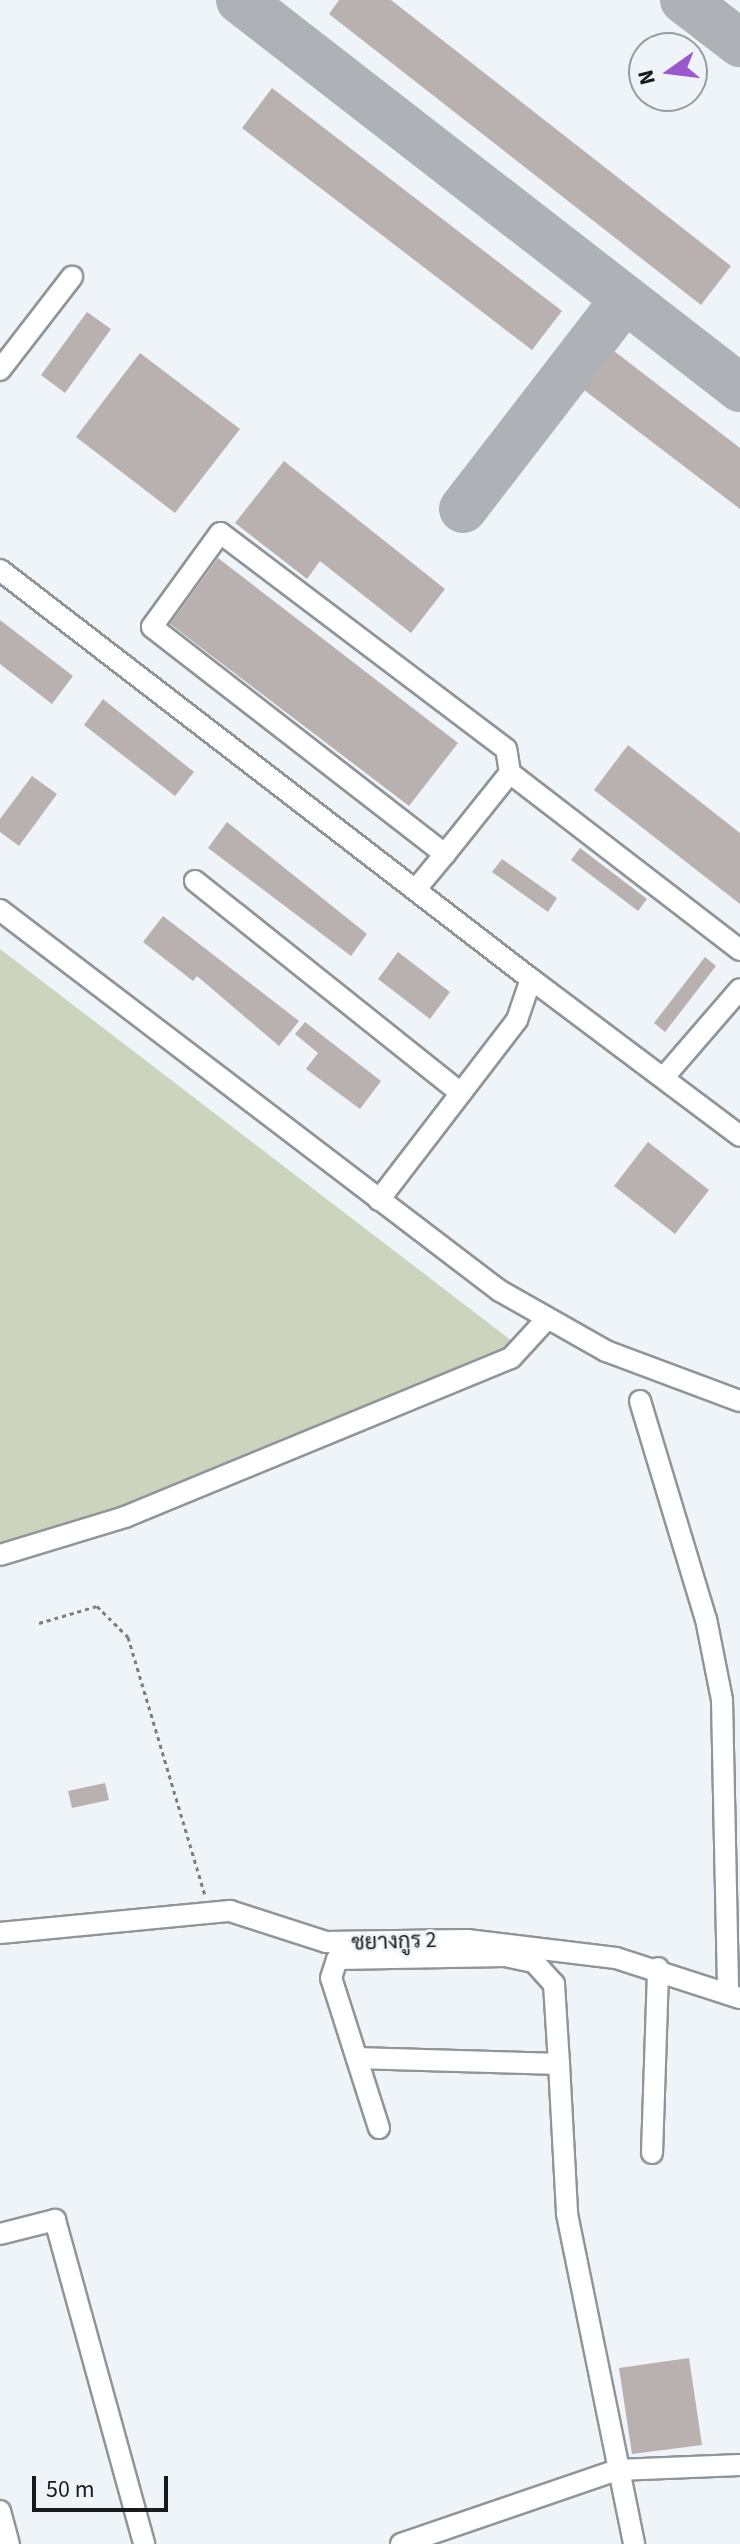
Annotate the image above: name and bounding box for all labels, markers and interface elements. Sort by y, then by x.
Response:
north arrow [628,32,708,112]
text: N [629,66,664,88]
street label: ชยางกูร 2 [351,1927,437,1957]
scale bar [36,2460,172,2510]
text: 50 m [46,2472,95,2507]

